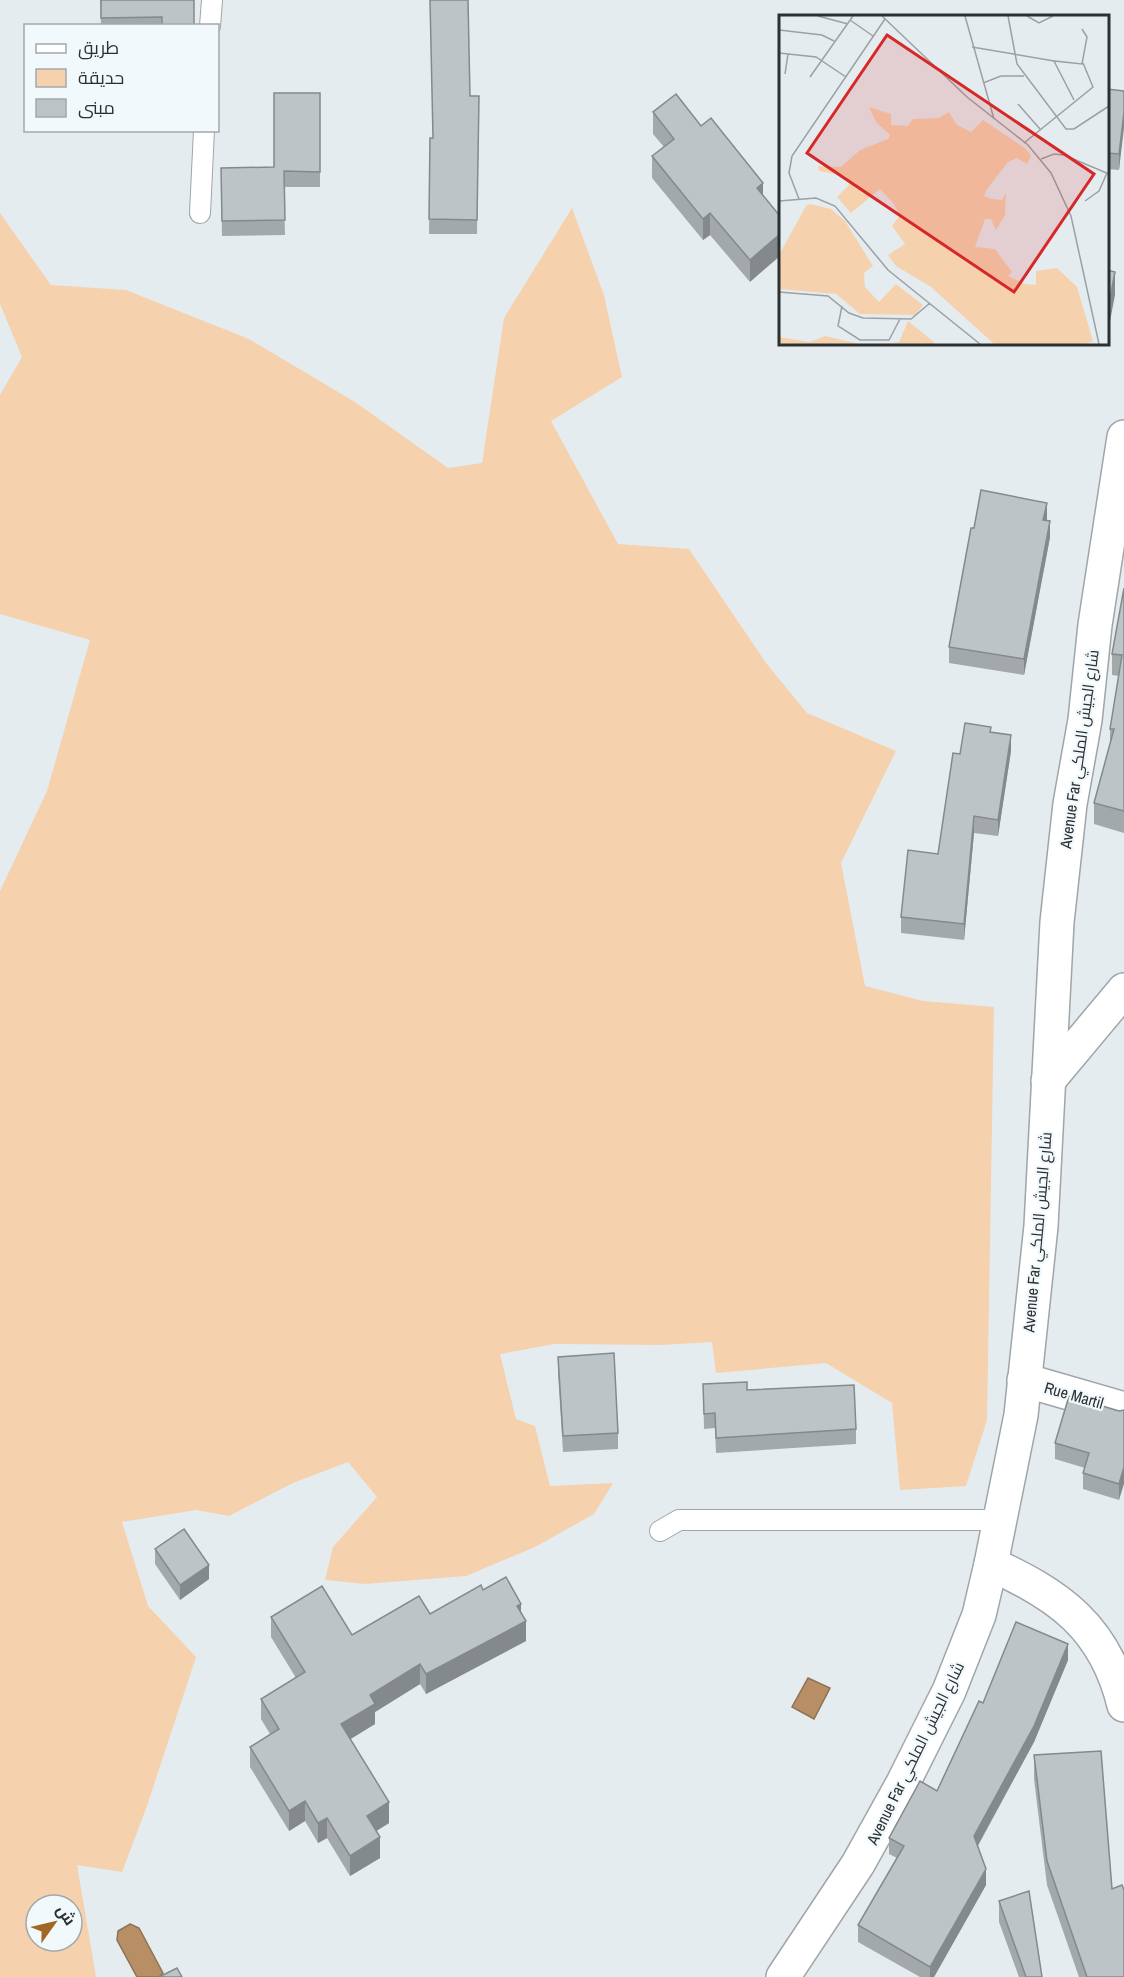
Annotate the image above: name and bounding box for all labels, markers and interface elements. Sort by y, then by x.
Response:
inset map [779,15,1109,345]
legend [24,24,219,132]
text: طريق [78,35,119,60]
text: حديقة [78,65,124,90]
text: مبنى [78,95,115,120]
street label: Avenue Far شارع الجيش الملكي [1054,648,1107,851]
street label: Avenue Far شارع الجيش الملكي [1017,1131,1060,1334]
street label: Rue Martil [1042,1376,1106,1414]
street label: Avenue Far شارع الجيش الملكي [861,1658,972,1850]
north arrow [24,1893,84,1953]
text: ش [52,1900,81,1929]

